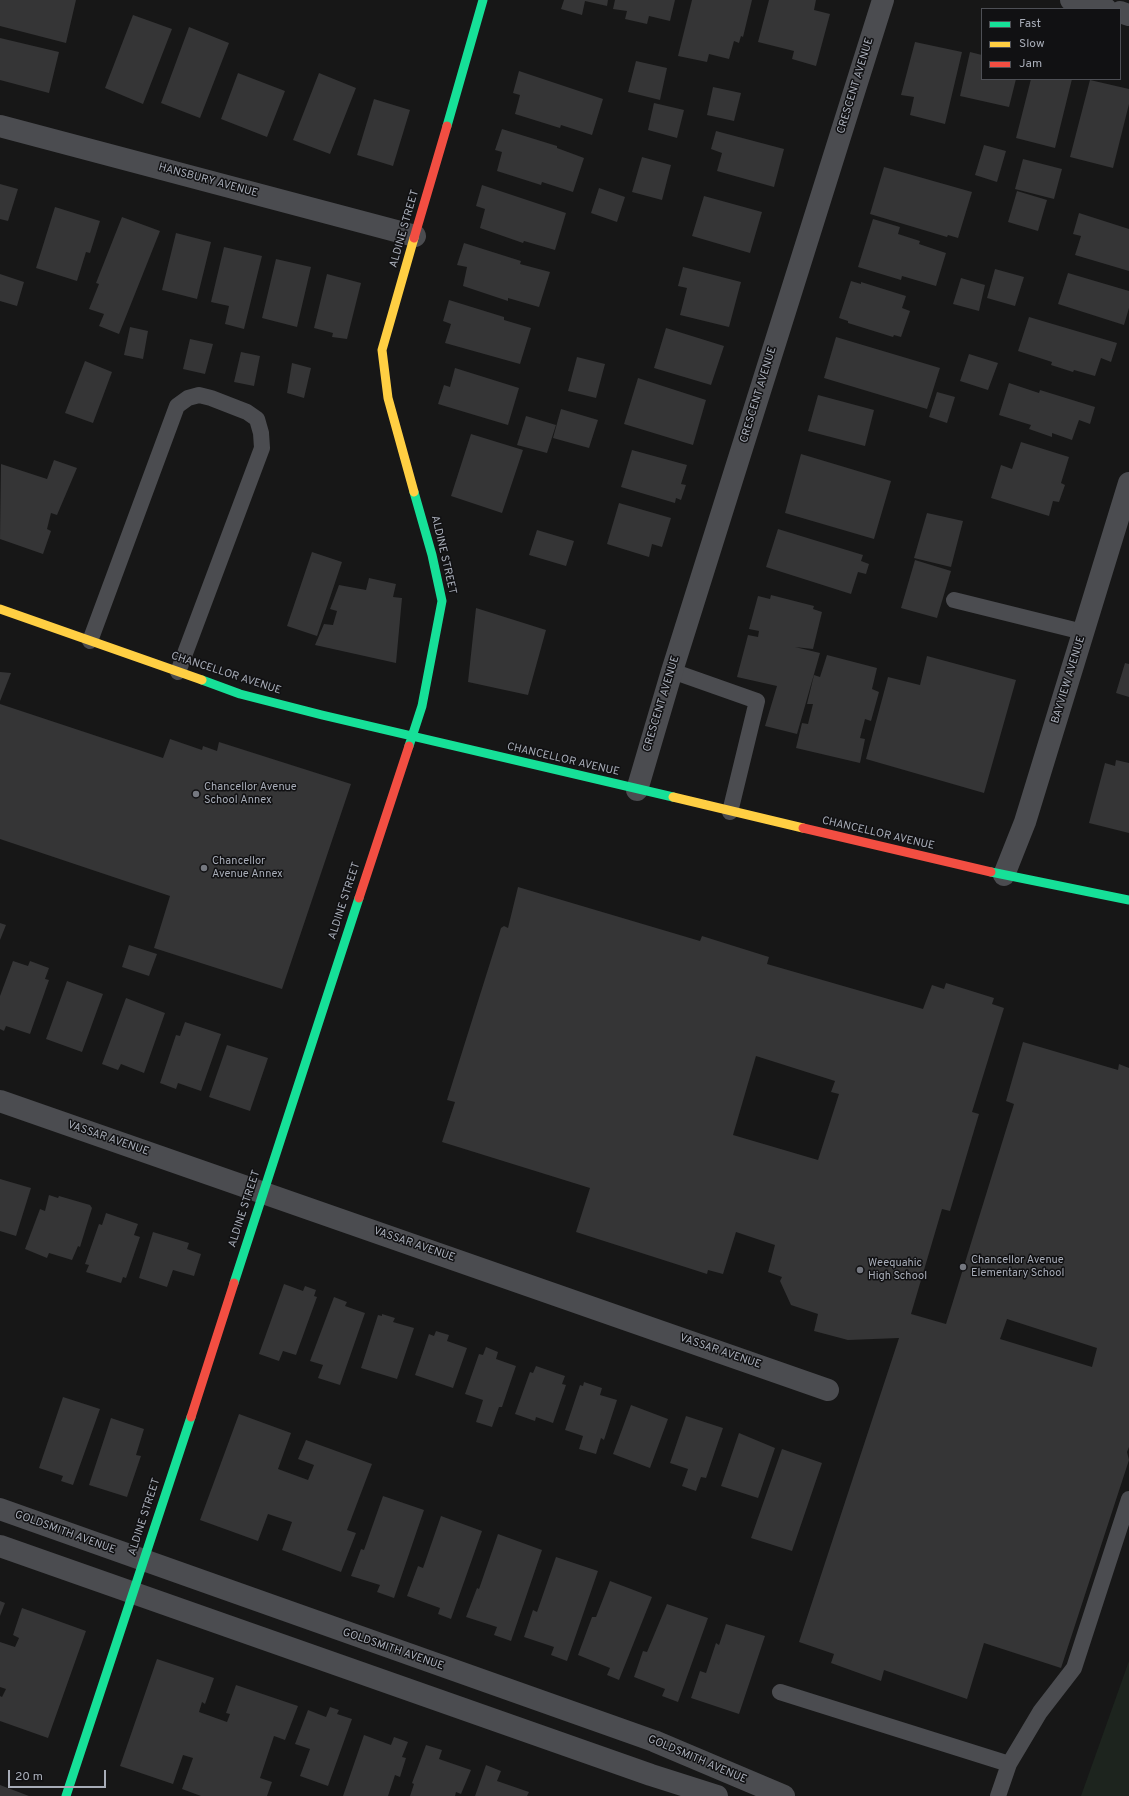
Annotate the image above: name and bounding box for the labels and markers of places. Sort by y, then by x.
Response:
place label: Chancellor Avenue School Annex [204,781,297,807]
marker: Chancellor Avenue School Annex [191,789,201,799]
place label: Chancellor Avenue Annex [212,855,283,881]
marker: Chancellor Avenue Annex [199,863,209,873]
place label: Chancellor Avenue Elementary School [971,1254,1064,1280]
place label: Weequahic High School [868,1257,927,1283]
marker: Chancellor Avenue Elementary School [958,1262,968,1272]
marker: Weequahic High School [855,1265,865,1275]

